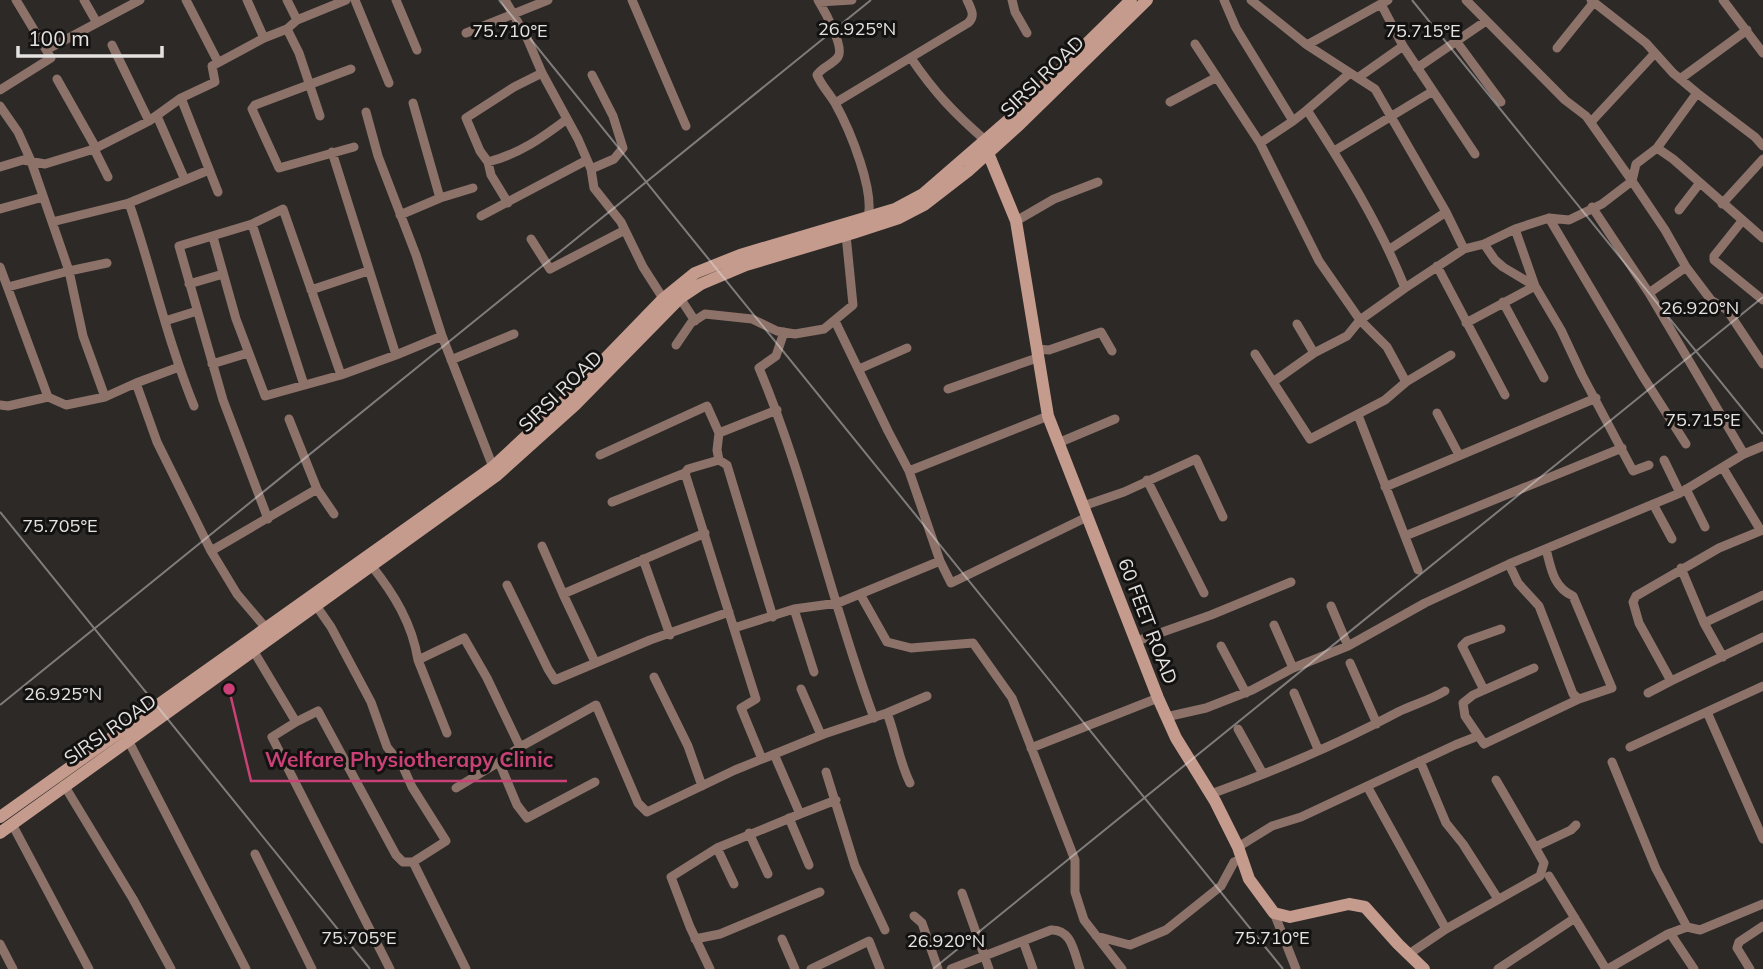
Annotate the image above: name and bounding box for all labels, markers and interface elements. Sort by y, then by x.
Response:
scale bar [18,14,161,58]
text: 26.925°N [818,17,896,40]
text: 75.710°E [472,19,548,42]
text: 75.715°E [1385,19,1461,42]
text: 100 m [28,25,90,51]
street label: SIRSI ROAD [995,30,1089,122]
text: 26.920°N [1661,296,1739,319]
street label: SIRSI ROAD [513,345,607,437]
text: 75.715°E [1665,408,1741,431]
text: 75.705°E [22,514,98,537]
street label: 60 FEET ROAD [1113,555,1183,687]
text: 26.925°N [24,682,102,705]
street label: SIRSI ROAD [59,688,161,770]
callout: Welfare Physiotherapy Clinic [251,739,567,781]
text: Welfare Physiotherapy Clinic [265,746,553,772]
text: 75.705°E [321,926,397,949]
text: 75.710°E [1234,926,1310,949]
text: 26.920°N [907,929,985,952]

